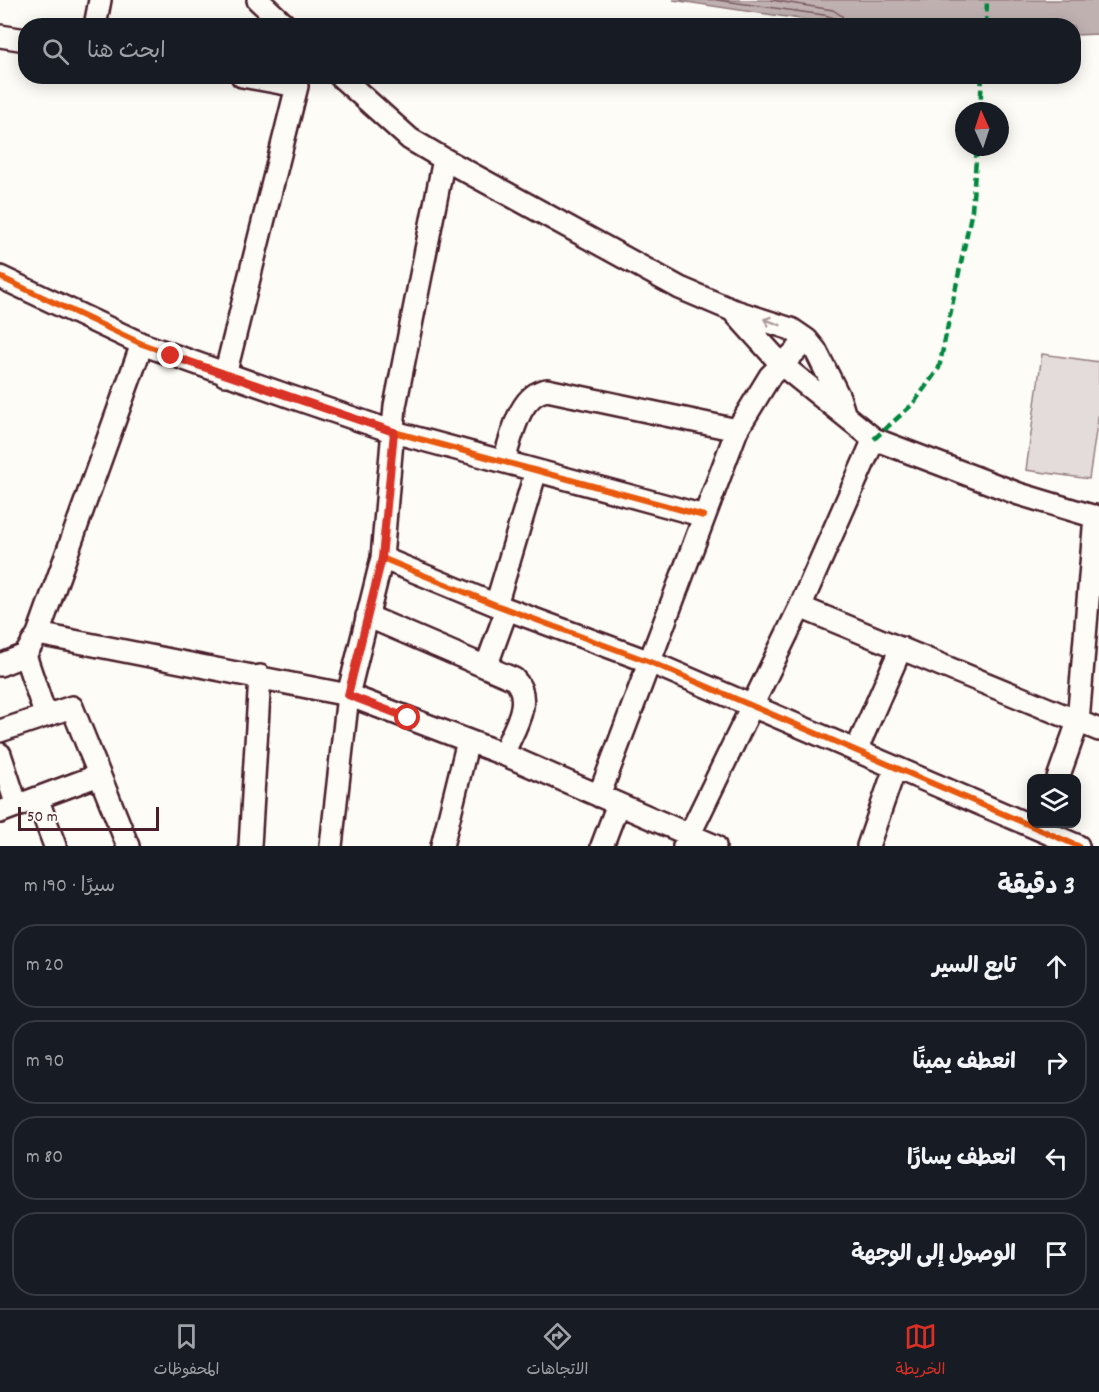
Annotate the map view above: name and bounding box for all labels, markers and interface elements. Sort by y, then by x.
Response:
search box [18,18,1081,84]
icon: search [39,35,72,68]
text: ابحث هنا [87,37,166,68]
north arrow [955,102,1009,156]
one-way arrow [763,315,782,326]
route end [157,342,183,368]
route start [394,704,420,730]
map controls [1027,774,1081,828]
button: layers [1027,774,1081,828]
scale bar [18,804,159,832]
text: 50 m [27,806,58,829]
text: 3 دقيقة [998,869,1075,906]
text: سيرًا · 190 m [24,873,115,901]
icon: ahead [1040,950,1073,983]
text: 20 m [26,952,64,980]
text: تابع السير [933,952,1016,983]
icon: right [1040,1046,1073,1079]
text: 90 m [26,1048,64,1076]
text: انعطف يمينًا [913,1048,1016,1079]
icon: left [1040,1142,1073,1175]
text: 80 m [26,1144,63,1172]
text: انعطف يسارًا [907,1144,1016,1175]
icon: arrive [1040,1238,1073,1271]
text: الوصول إلى الوجهة [851,1240,1016,1271]
tab: المحفوظات [154,1320,219,1383]
tab: الاتجاهات [527,1320,588,1383]
tab: الخريطة [896,1320,945,1383]

